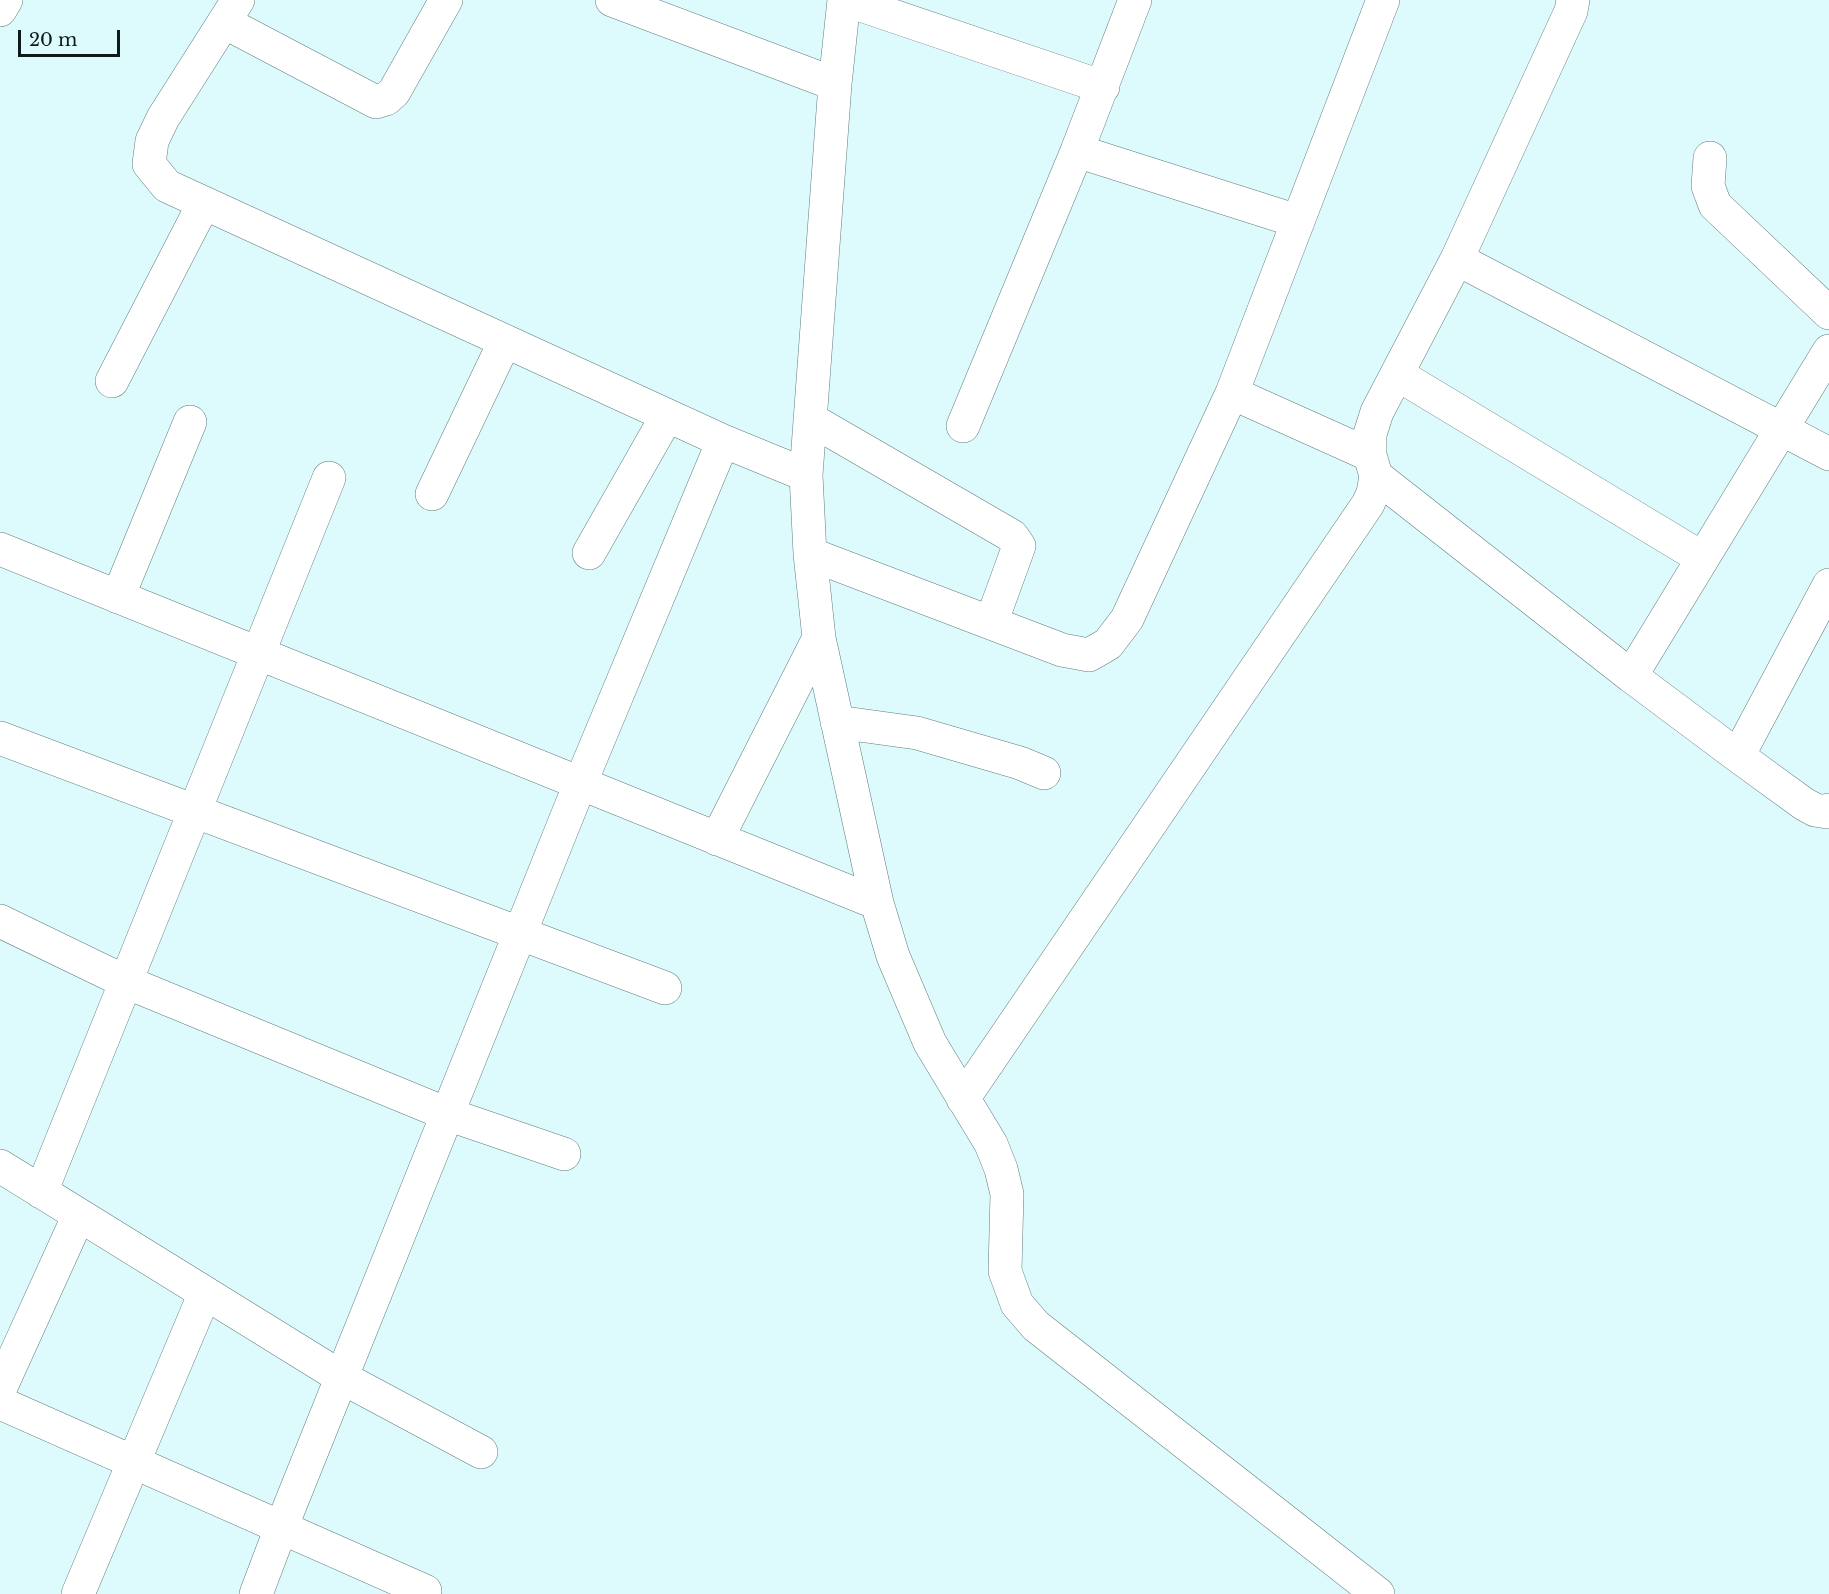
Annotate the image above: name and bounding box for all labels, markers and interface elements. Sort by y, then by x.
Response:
scale bar [21,18,123,56]
text: 20 m [29,29,77,51]

